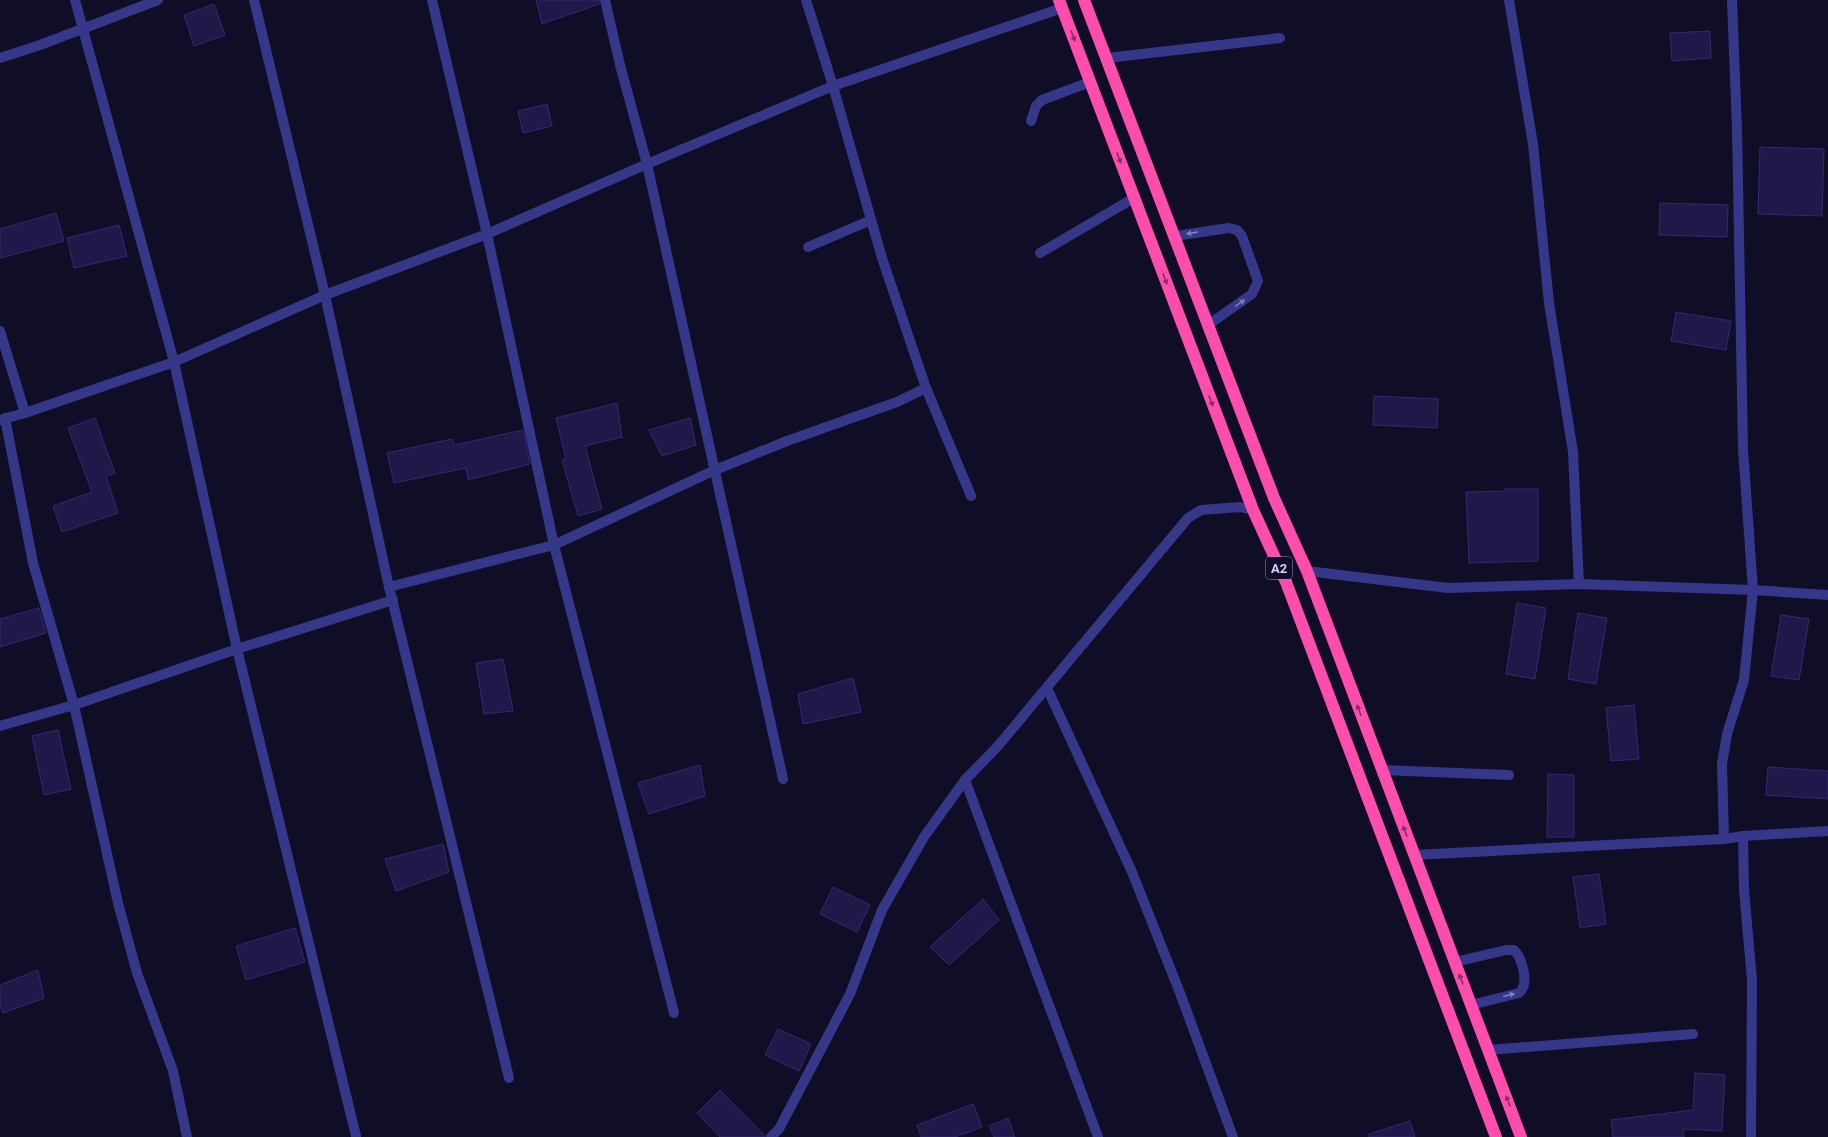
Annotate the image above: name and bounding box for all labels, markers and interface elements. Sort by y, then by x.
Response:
one-way arrow [1070,31,1076,43]
one-way arrow [1116,152,1122,164]
one-way arrow [1186,231,1199,237]
one-way arrow [1163,274,1169,286]
one-way arrow [1235,299,1245,307]
one-way arrow [1209,395,1215,407]
road number: A2 [1266,557,1292,579]
one-way arrow [1356,703,1362,715]
one-way arrow [1402,825,1408,837]
one-way arrow [1458,973,1464,985]
one-way arrow [1503,992,1515,998]
one-way arrow [1504,1094,1510,1106]

